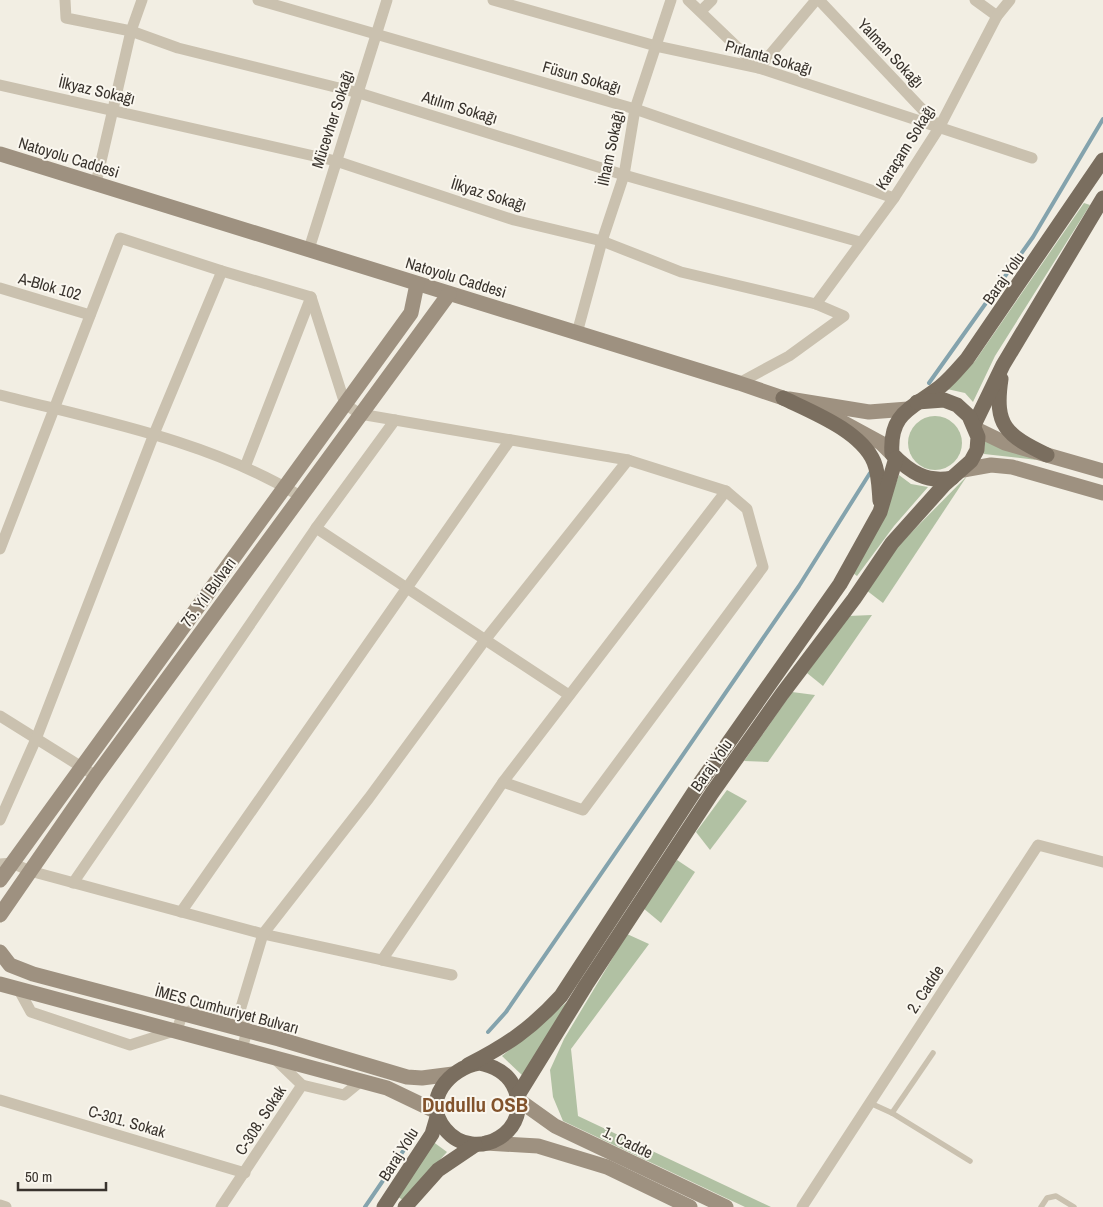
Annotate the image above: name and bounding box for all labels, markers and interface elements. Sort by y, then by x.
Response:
street label: Yalman Sokağı [853,13,929,93]
street label: Pırlanta Sokağı [723,34,815,80]
street label: Füsun Sokağı [540,55,624,99]
street label: Mücevher Sokağı [306,67,358,171]
street label: İlkyaz Sokağı [57,71,137,109]
street label: Atılım Sokağı [419,85,501,129]
street label: Karaçam Sokağı [870,100,940,194]
street label: İlham Sokağı [591,108,629,188]
street label: Natoyolu Caddesi [16,131,122,183]
street label: İlkyaz Sokağı [448,172,530,216]
street label: Baraj Yolu [977,247,1029,309]
street label: Natoyolu Caddesi [403,251,509,303]
street label: A-Blok 102 [15,266,84,305]
street label: 75. Yıl Bulvarı [175,553,241,631]
street label: Baraj Yolu [685,734,737,796]
street label: 2. Cadde [901,961,949,1017]
street label: İMES Cumhuriyet Bulvarı [153,979,301,1039]
street label: C-308. Sokak [229,1080,291,1159]
district label: Dudullu OSB [422,1090,528,1119]
street label: C-301. Sokak [86,1099,169,1143]
street label: 1. Cadde [599,1120,657,1164]
street label: Baraj Yolu [373,1123,423,1185]
scale bar [18,1160,105,1192]
text: 50 m [25,1166,52,1187]

